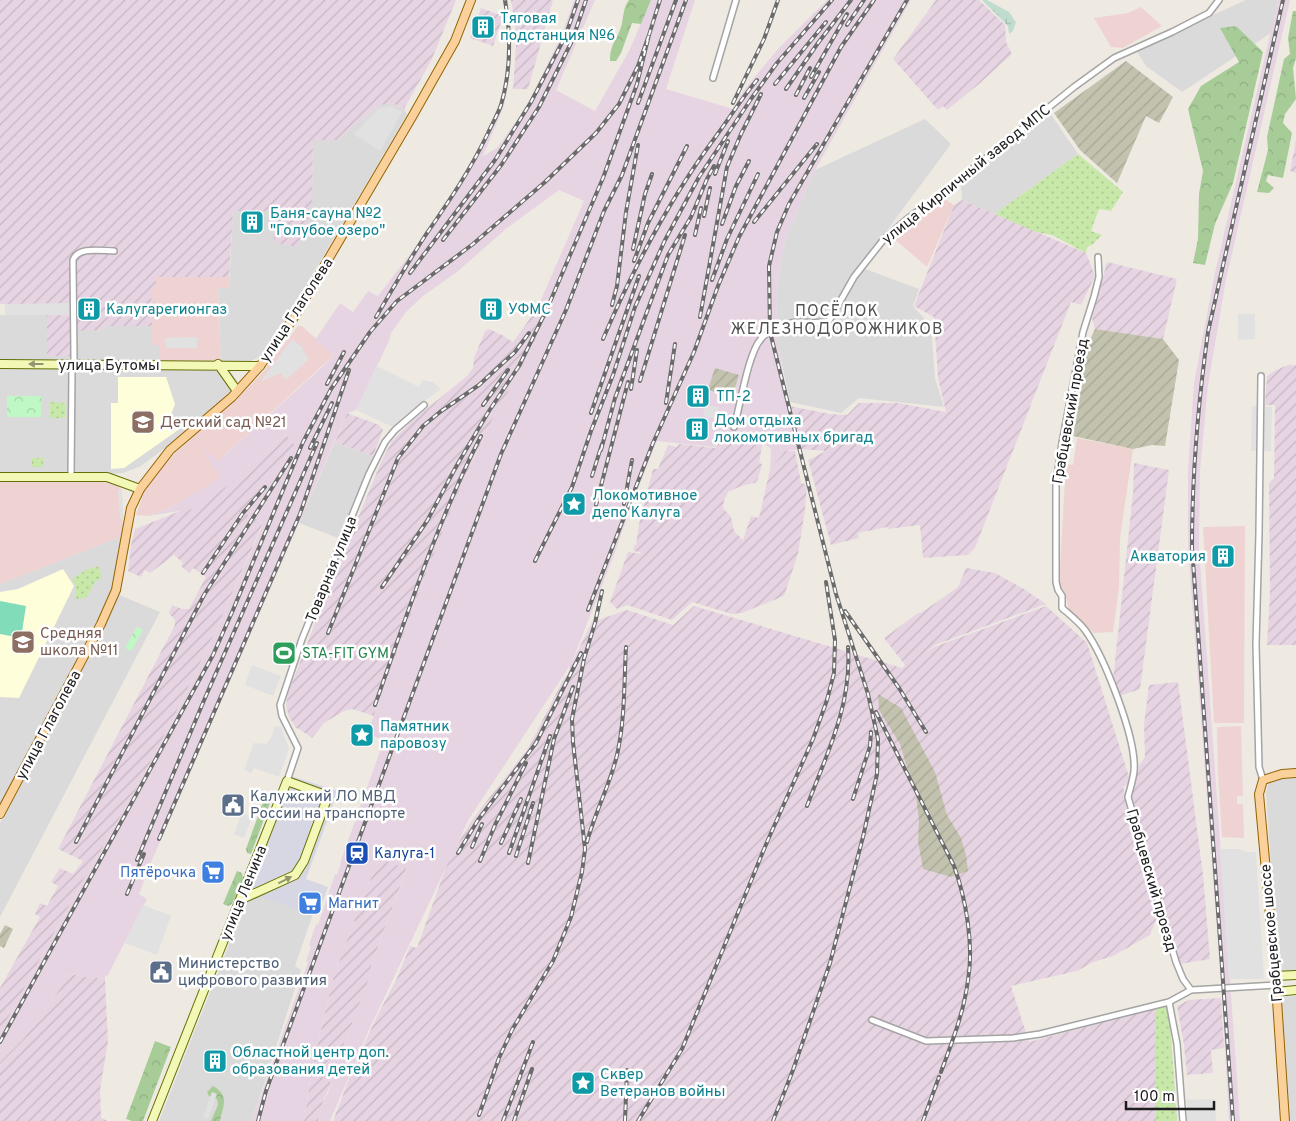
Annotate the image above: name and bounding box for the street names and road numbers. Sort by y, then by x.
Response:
street label: улица Кирпичный завод МПС [879,101,1055,249]
street label: улица Глаголева [256,255,338,367]
street label: Грабцевский проезд [1049,337,1094,486]
street label: улица Бутомы [58,357,160,376]
street label: Товарная улица [302,514,362,625]
street label: улица Глаголева [13,668,86,784]
street label: Грабцевский проезд [1121,807,1180,954]
street label: улица Ленина [217,843,272,944]
street label: Грабцевское шоссе [1257,863,1288,1003]

